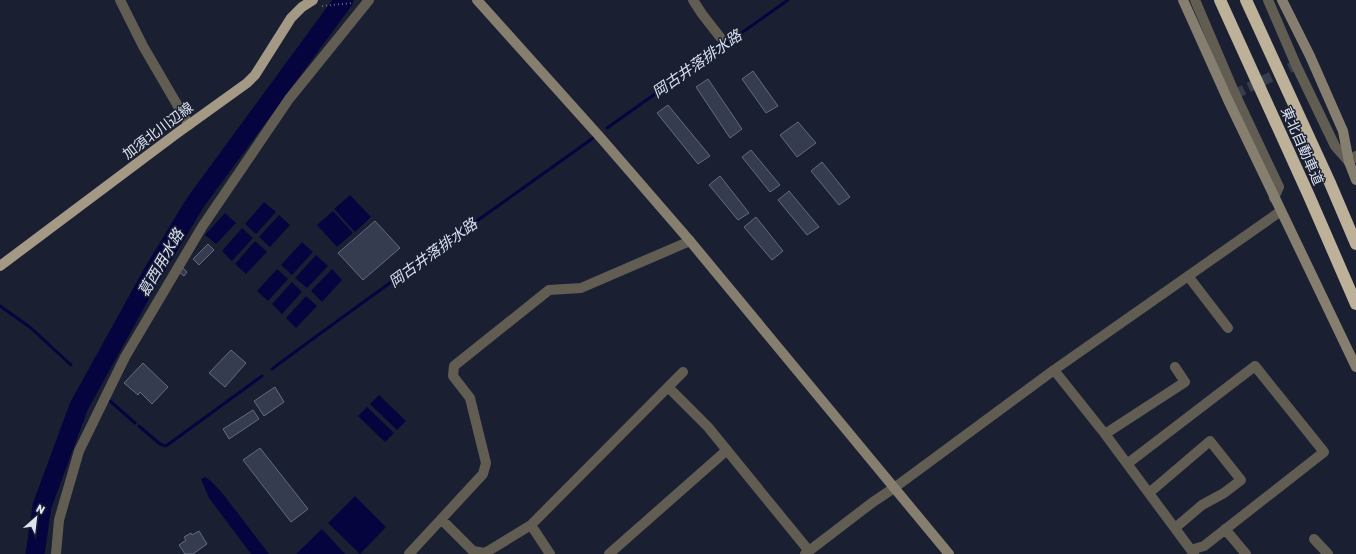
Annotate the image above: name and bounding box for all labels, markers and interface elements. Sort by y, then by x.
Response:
water label: 岡古井落排水路 [649,25,747,101]
street label: 加須北川辺線 [119,99,197,163]
street label: 東北自動車道 [1277,104,1327,188]
water label: 岡古井落排水路 [385,214,482,291]
water label: 葛西用水路 [134,224,189,300]
north arrow [16,498,56,538]
text: N [34,502,47,517]

